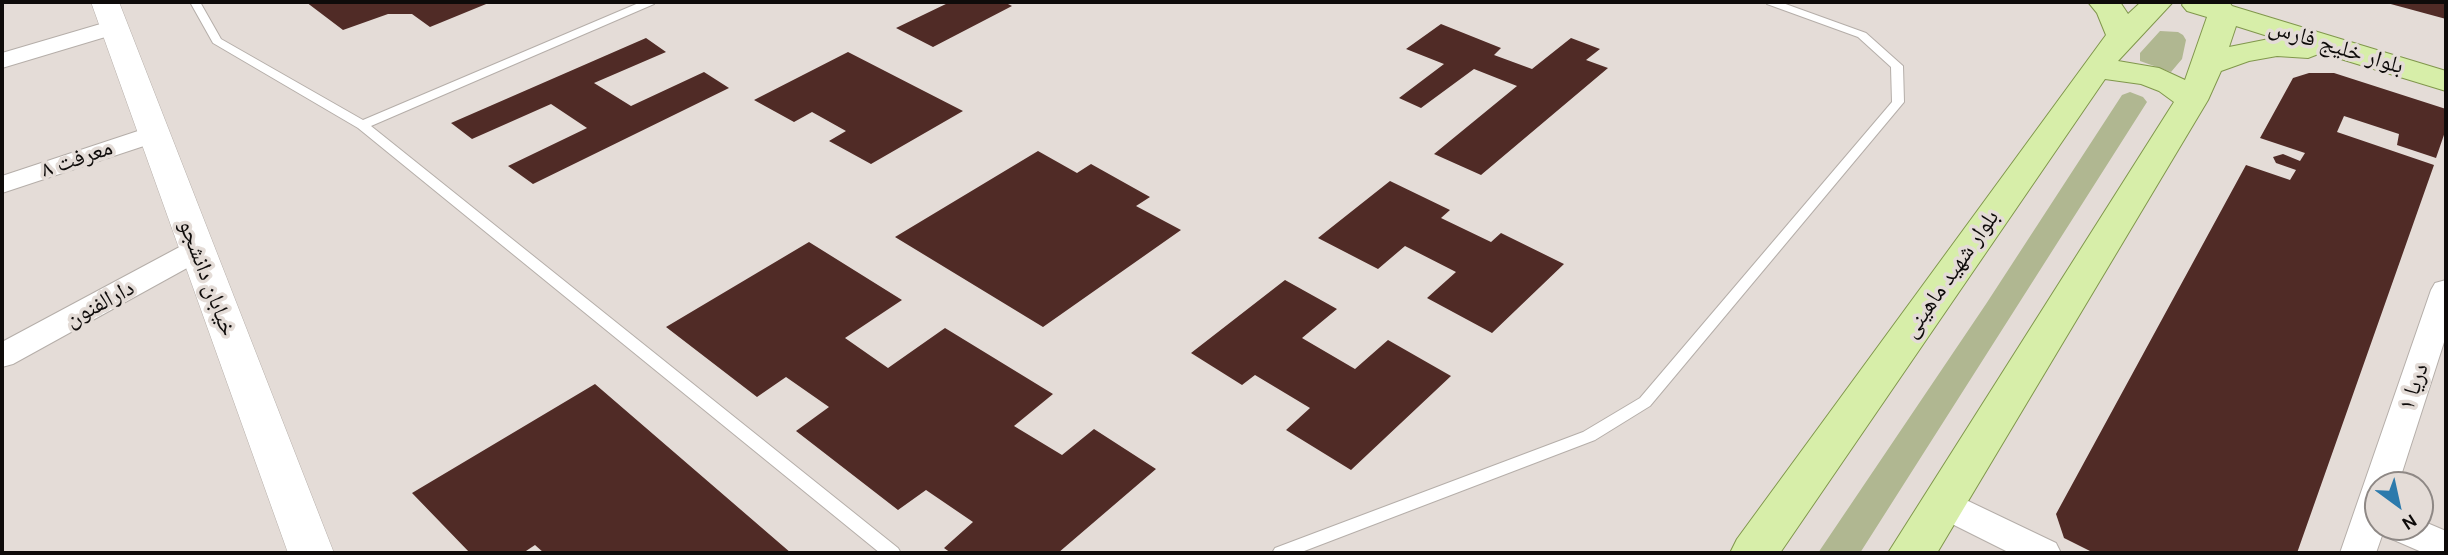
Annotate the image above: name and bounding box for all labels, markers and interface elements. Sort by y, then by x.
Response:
street label: بلوار خلیج‌ فارس [2265,13,2407,81]
street label: معرفت ۸ [38,134,116,184]
street label: بلوار شهید ماهینی [1897,205,2005,343]
street label: خیابان دانشجو [172,216,242,340]
street label: دارالفنون [61,274,139,334]
street label: دریا ۱ [2393,360,2435,414]
north arrow [2364,471,2434,541]
text: N [2398,509,2421,535]

